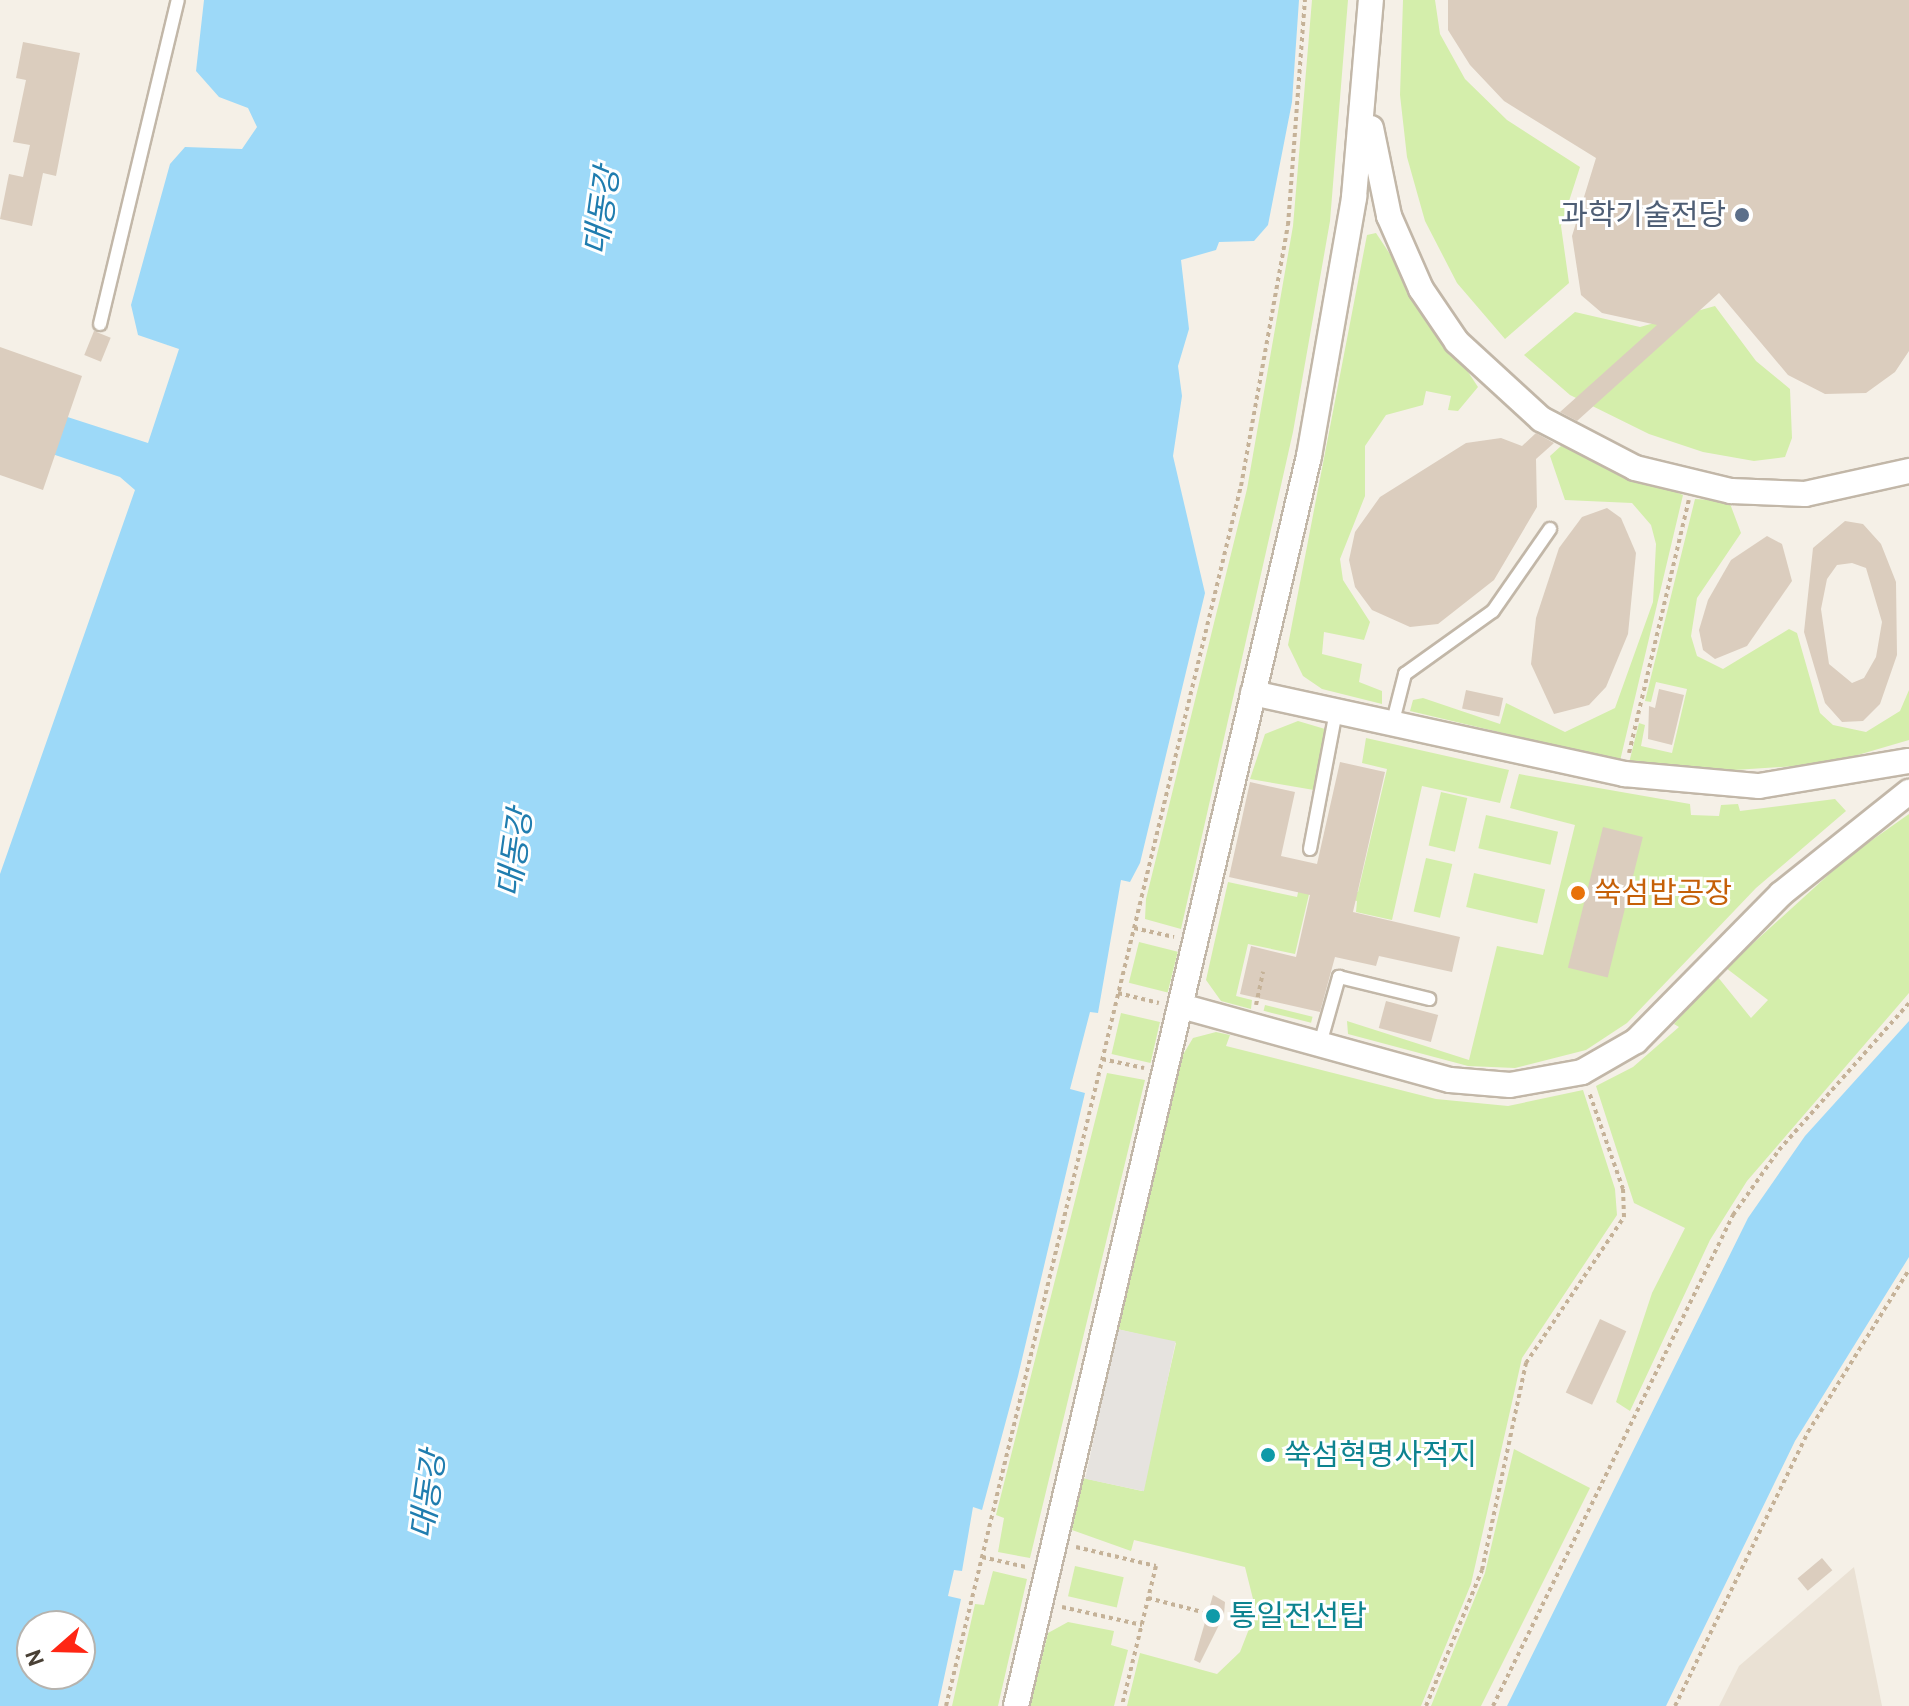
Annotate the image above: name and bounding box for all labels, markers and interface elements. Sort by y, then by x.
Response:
water label: 대동강 [577,165,627,257]
place label: 과학기술전당 [1560,197,1726,233]
marker: 과학기술전당 [1733,206,1751,224]
water label: 대동강 [490,807,540,899]
place label: 쑥섬밥공장 [1594,875,1732,911]
marker: 쑥섬밥공장 [1569,884,1587,902]
place label: 쑥섬혁명사적지 [1284,1437,1477,1473]
marker: 쑥섬혁명사적지 [1259,1446,1277,1464]
water label: 대동강 [403,1449,453,1541]
place label: 통일전선탑 [1229,1598,1367,1634]
marker: 통일전선탑 [1204,1607,1222,1625]
north arrow [16,1610,96,1690]
text: N [20,1646,50,1670]

